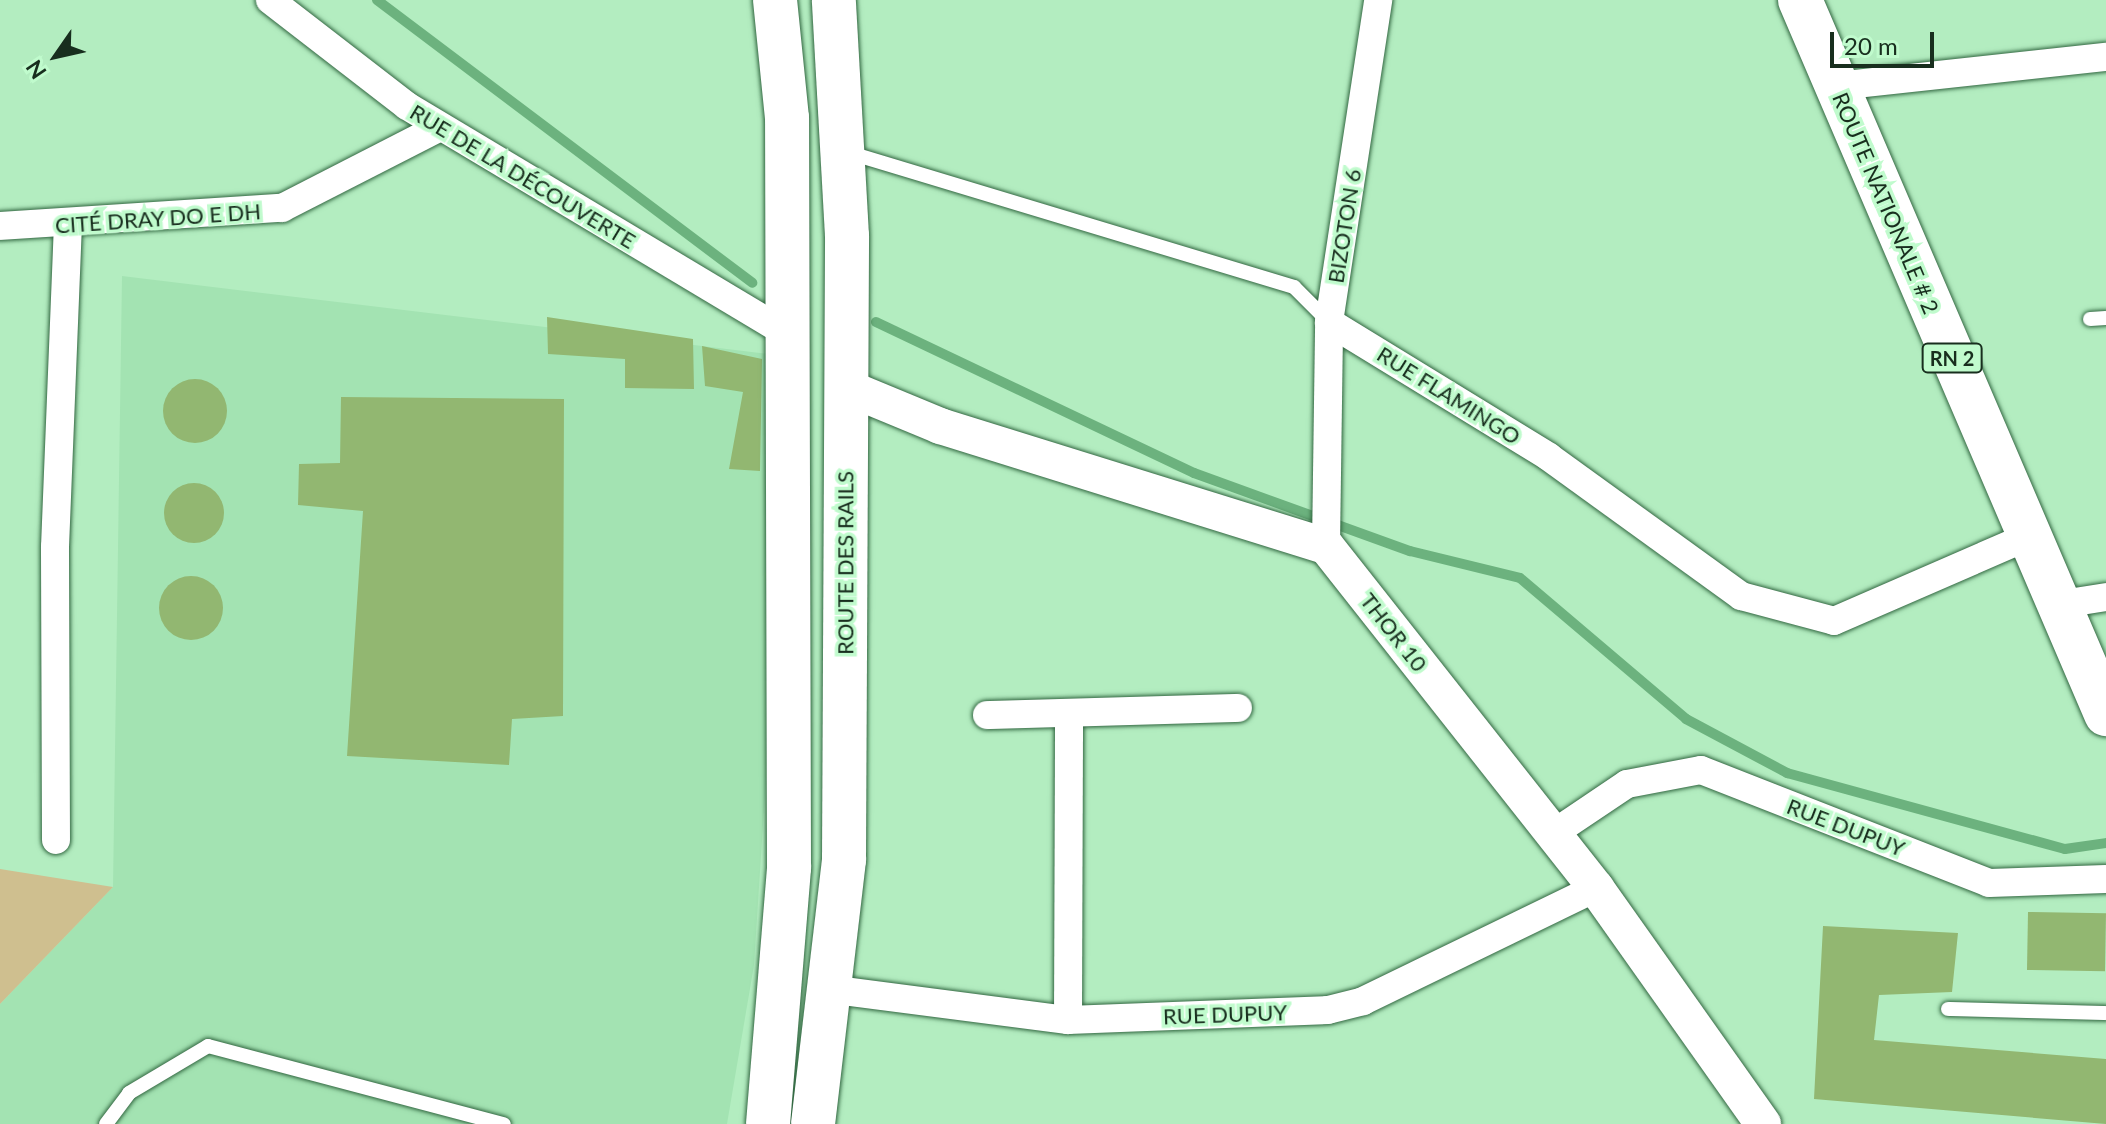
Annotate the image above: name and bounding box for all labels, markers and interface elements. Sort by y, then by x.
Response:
north arrow [16,16,96,96]
scale bar [1834,16,1938,66]
text: 20 m [1844,31,1898,60]
text: N [20,55,52,84]
street label: ROUTE NATIONALE # 2 [1827,88,1945,318]
street label: RUE DE LA DÉCOUVERTE [405,98,641,254]
street label: BIZOTON 6 [1322,167,1366,285]
street label: CITÉ DRAY DO E DH [54,198,262,238]
street label: RUE FLAMINGO [1373,340,1525,450]
road number: RN 2 [1920,342,1984,374]
street label: ROUTE DES RAILS [832,471,858,655]
street label: THOR 10 [1355,587,1433,677]
street label: RUE DUPUY [1783,792,1909,862]
street label: RUE DUPUY [1162,999,1288,1029]

